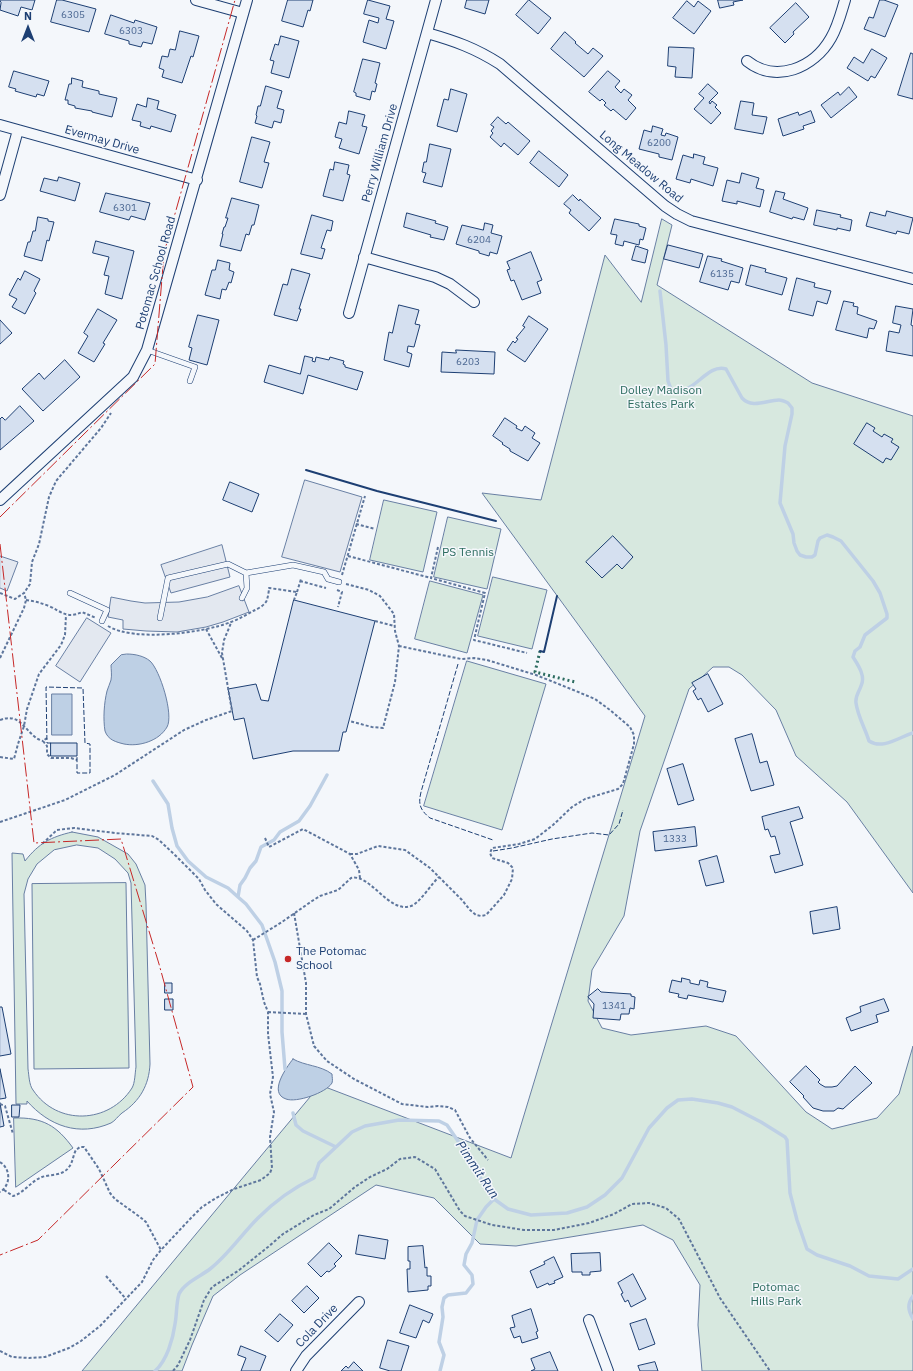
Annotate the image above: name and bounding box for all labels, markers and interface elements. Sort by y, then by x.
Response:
north arrow [8,8,48,48]
text: N [24,9,32,23]
house number: 6305 [61,9,85,21]
house number: 6303 [119,25,143,37]
street label: Perry William Drive [359,102,401,204]
street label: Evermay Drive [63,122,141,158]
street label: Long Meadow Road [596,128,686,206]
house number: 6200 [647,137,671,149]
house number: 6301 [113,202,137,214]
street label: Potomac School Road [133,215,179,331]
house number: 6204 [467,234,491,246]
house number: 6135 [710,268,734,280]
house number: 6203 [456,356,480,368]
park label: Dolley Madison Estates Park [620,384,702,412]
park label: PS Tennis [442,546,494,560]
house number: 1333 [663,833,687,845]
place label: The Potomac School [296,945,367,973]
marker: The Potomac School [283,954,293,964]
house number: 1341 [602,1000,626,1012]
water label: Pimmit Run [452,1138,502,1202]
park label: Potomac Hills Park [751,1281,801,1309]
street label: Cola Drive [293,1301,341,1351]

